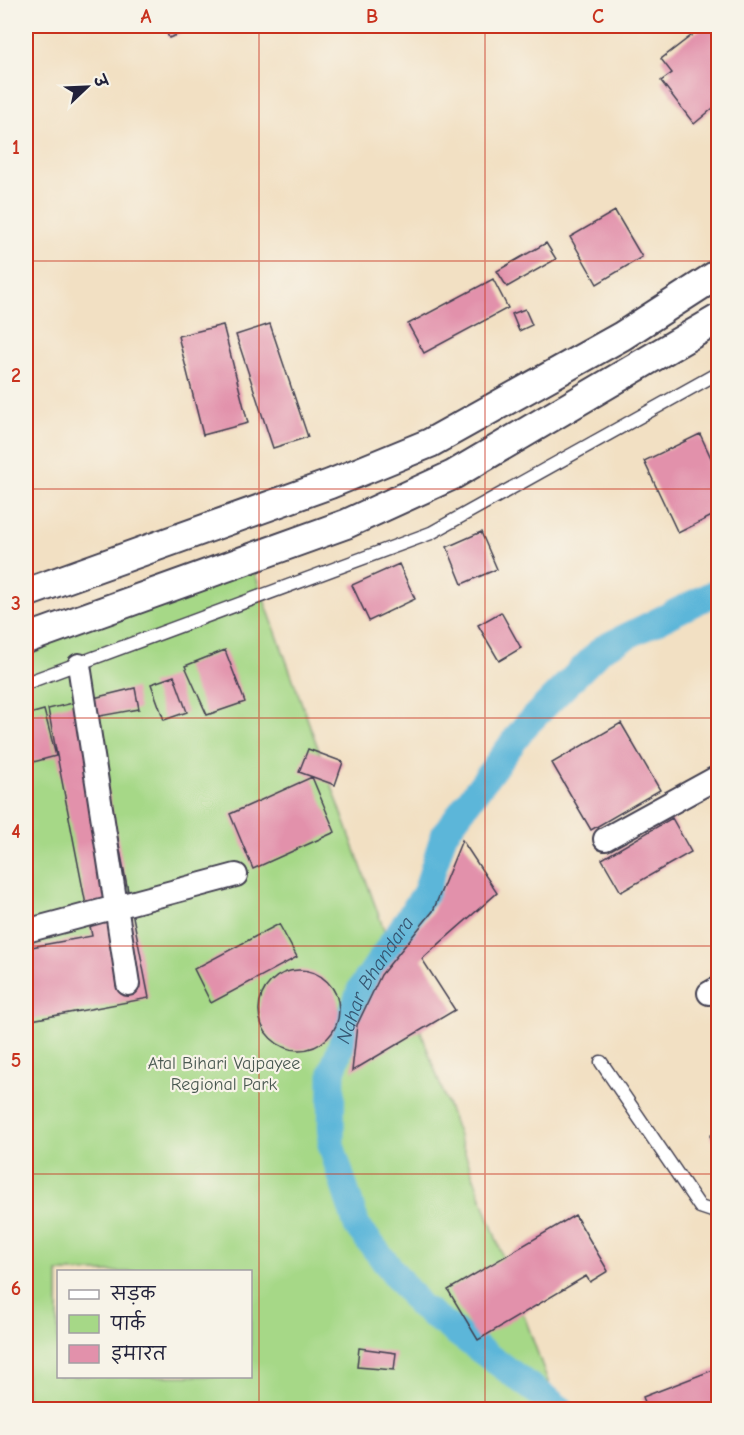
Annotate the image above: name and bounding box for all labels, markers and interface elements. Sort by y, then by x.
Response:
text: A [140,5,152,28]
text: B [366,5,378,28]
text: C [592,5,604,28]
north arrow [57,57,117,117]
text: उ [89,71,111,91]
text: 1 [12,136,20,159]
text: 2 [11,364,21,387]
text: 3 [11,592,21,615]
text: 4 [11,820,21,843]
water label: Nahar Bhandara [331,912,418,1046]
text: 5 [11,1049,21,1072]
park label: Atal Bihari Vajpayee Regional Park [148,1053,300,1095]
legend [57,1270,252,1378]
text: 6 [11,1277,21,1300]
text: सड़क [110,1284,156,1305]
text: पार्क [110,1310,146,1335]
text: इमारत [111,1344,167,1365]

